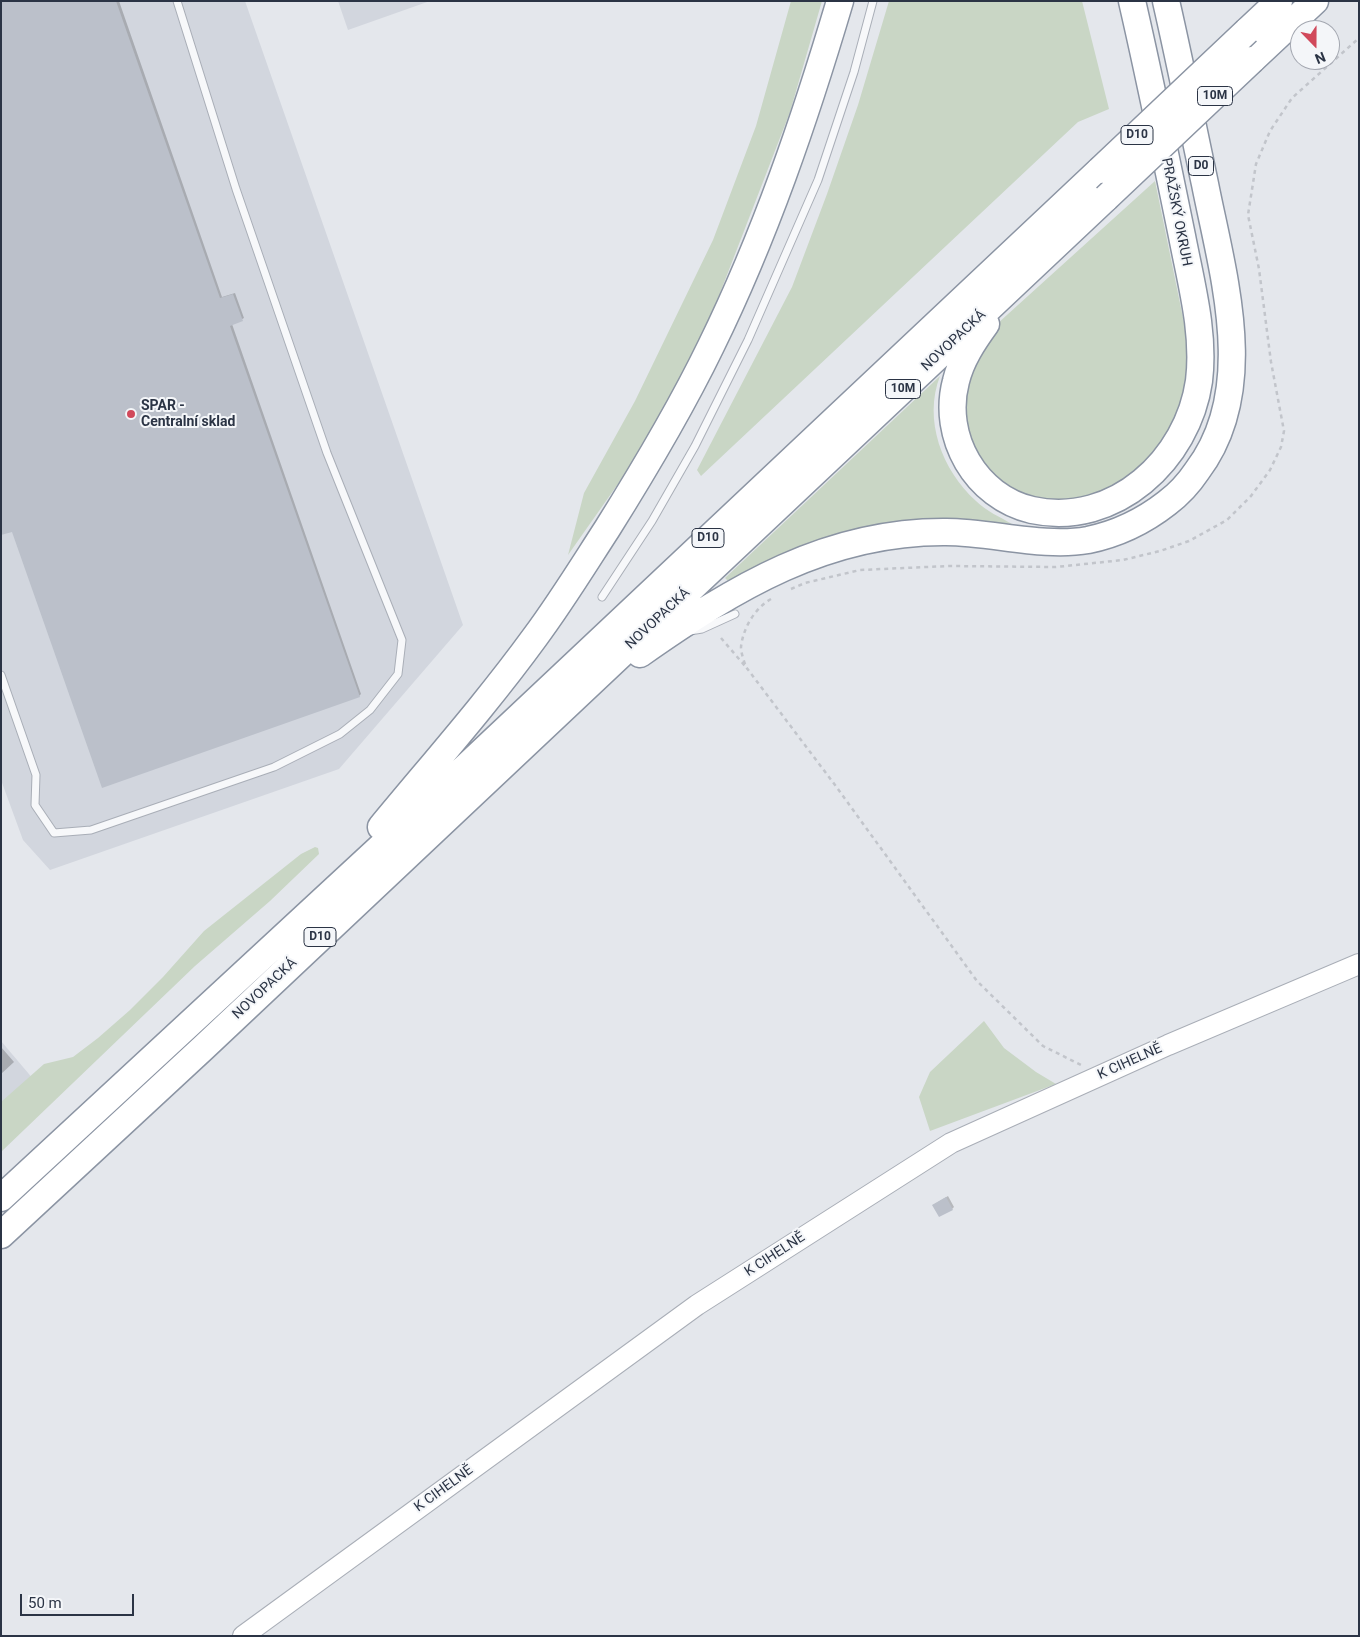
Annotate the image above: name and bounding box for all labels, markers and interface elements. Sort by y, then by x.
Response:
north arrow [1290,20,1340,70]
text: N [1313,49,1328,67]
road number: 10M [1198,86,1232,105]
road number: D10 [1121,126,1153,144]
street label: PRAŽSKÝ OKRUH [1157,156,1195,268]
road number: D0 [1188,157,1214,176]
street label: NOVOPACKÁ [918,307,990,375]
road number: 10M [886,379,920,398]
place label: SPAR - Centralní sklad [141,398,235,431]
marker: SPAR - Centralní sklad [125,408,137,420]
road number: D10 [692,528,724,548]
street label: NOVOPACKÁ [622,585,694,653]
road number: D10 [304,928,336,946]
street label: NOVOPACKÁ [229,955,301,1023]
street label: K CIHELNĚ [1095,1040,1165,1084]
street label: K CIHELNĚ [742,1229,808,1281]
street label: K CIHELNĚ [411,1462,477,1516]
scale bar [22,1584,136,1616]
text: 50 m [28,1594,62,1612]

